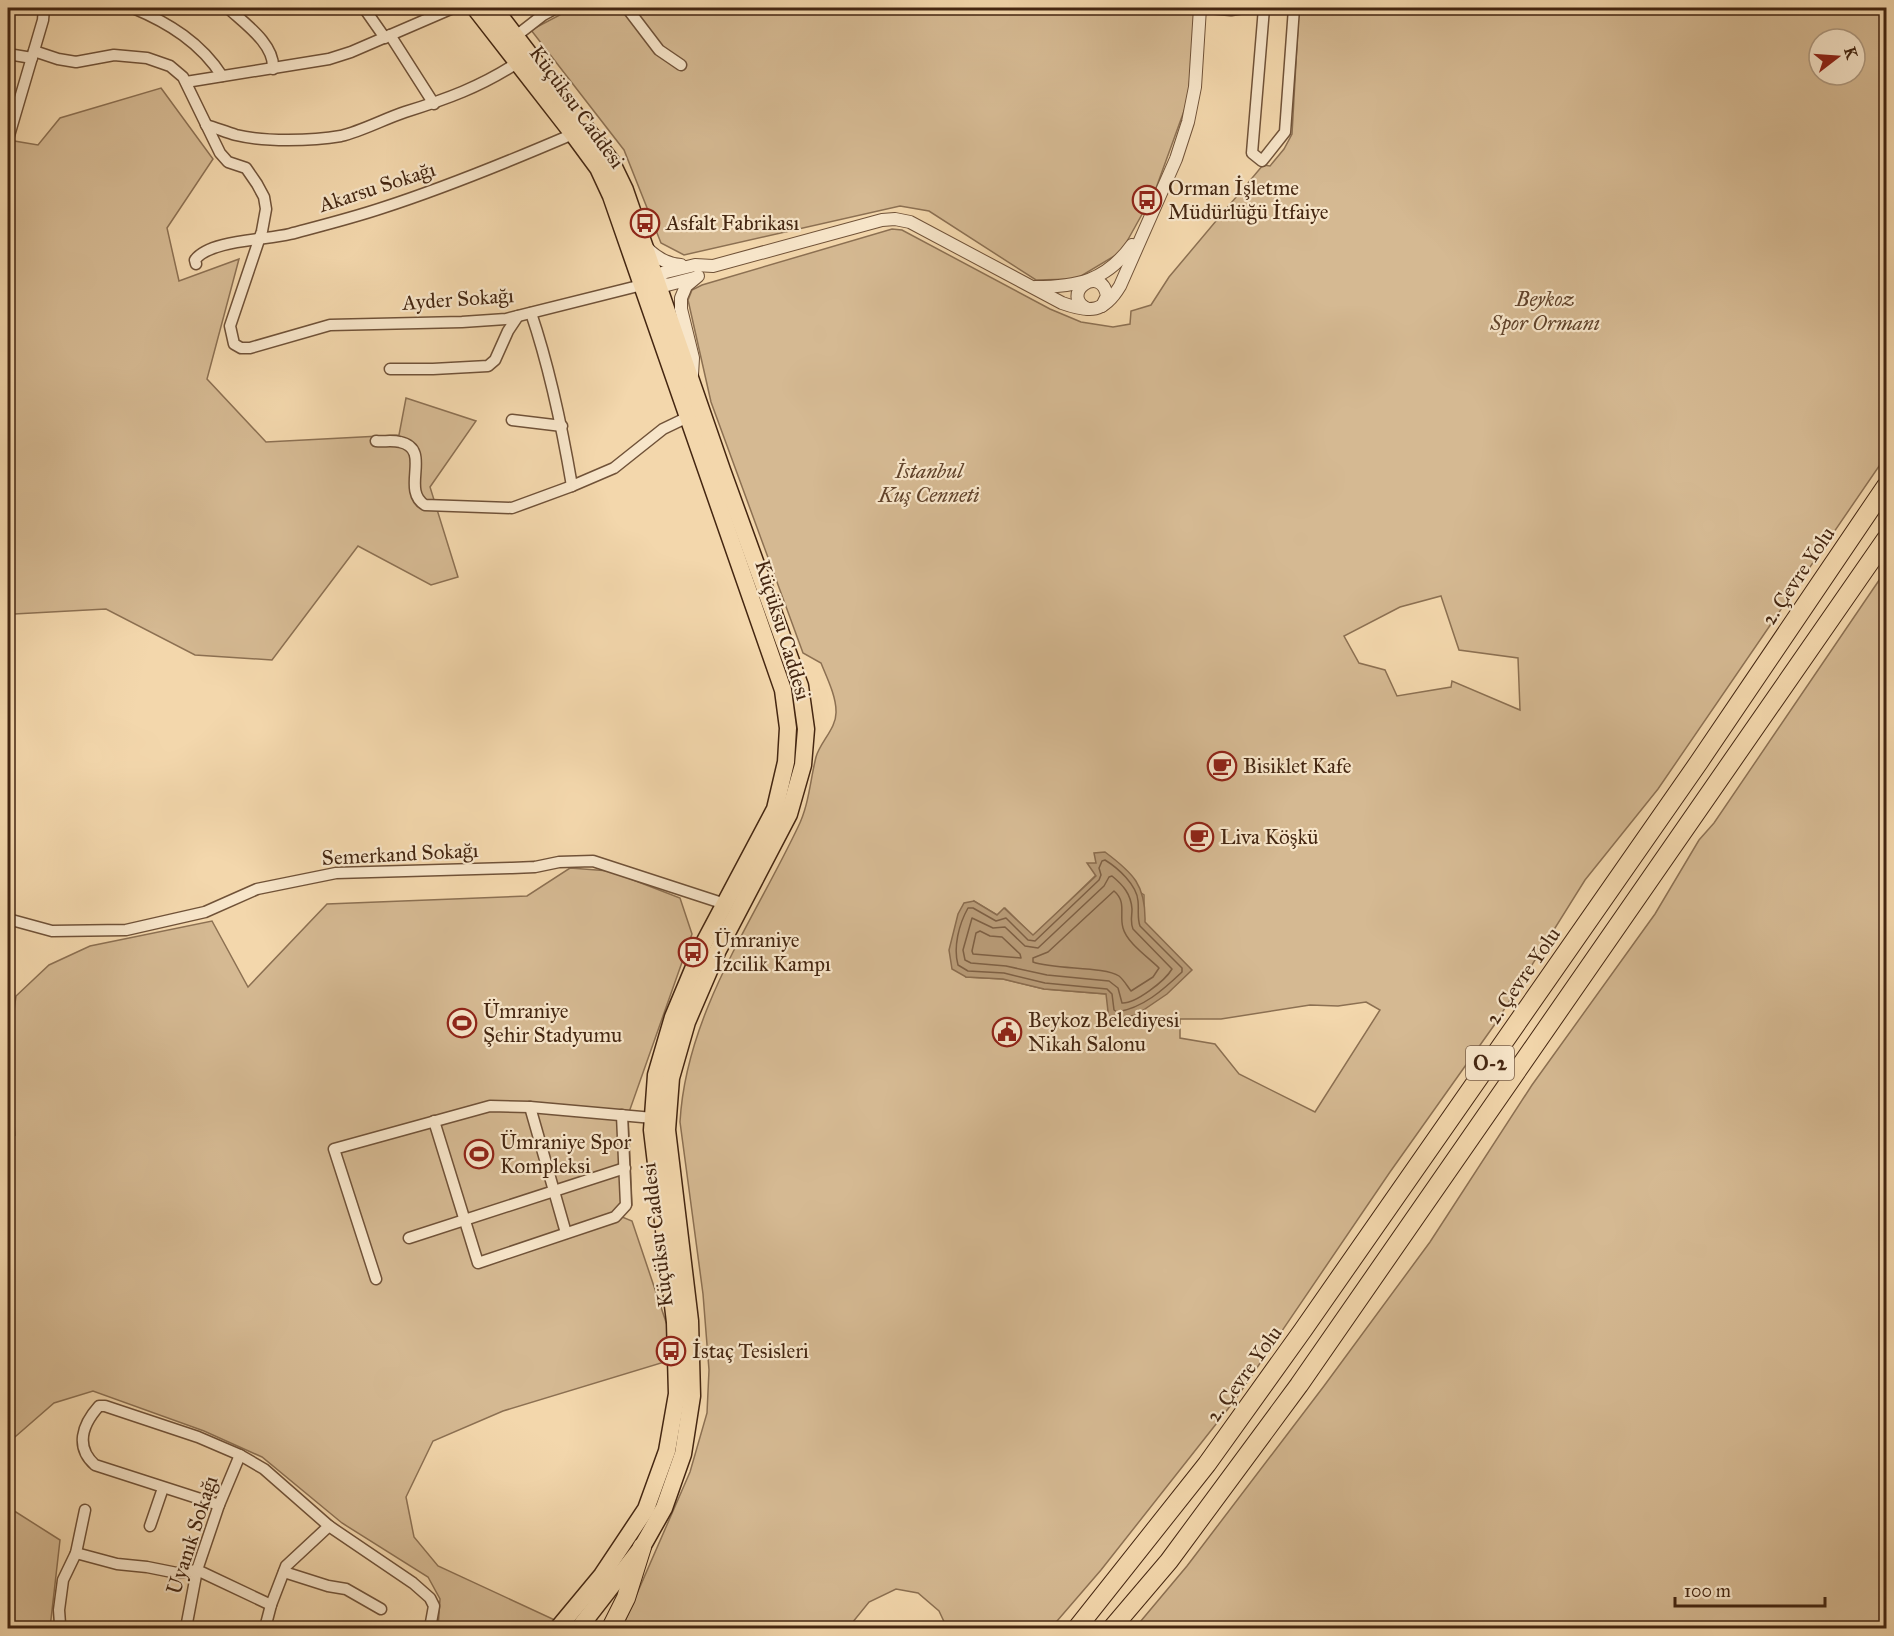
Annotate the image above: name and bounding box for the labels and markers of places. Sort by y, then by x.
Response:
place label: Orman İşletme Müdürlüğü İtfaiye [1168,175,1329,225]
bus stop icon: Orman İşletme Müdürlüğü İtfaiye [1131,184,1163,216]
bus stop icon: Asfalt Fabrikası [629,207,661,239]
place label: Asfalt Fabrikası [665,210,799,236]
cafe icon: Bisiklet Kafe [1206,750,1238,782]
place label: Bisiklet Kafe [1243,753,1352,779]
cafe icon: Liva Köşkü [1183,821,1215,853]
place label: Liva Köşkü [1220,824,1318,850]
place label: Ümraniye İzcilik Kampı [714,927,831,977]
bus stop icon: Ümraniye İzcilik Kampı [677,936,709,968]
place label: Ümraniye Şehir Stadyumu [483,998,622,1048]
sports icon: Ümraniye Şehir Stadyumu [446,1007,478,1039]
place label: Beykoz Belediyesi Nikah Salonu [1028,1007,1180,1057]
public building icon: Beykoz Belediyesi Nikah Salonu [991,1016,1023,1048]
place label: Ümraniye Spor Kompleksi [500,1129,631,1179]
sports icon: Ümraniye Spor Kompleksi [463,1138,495,1170]
bus stop icon: İstaç Tesisleri [655,1335,687,1367]
place label: İstaç Tesisleri [692,1338,809,1364]

